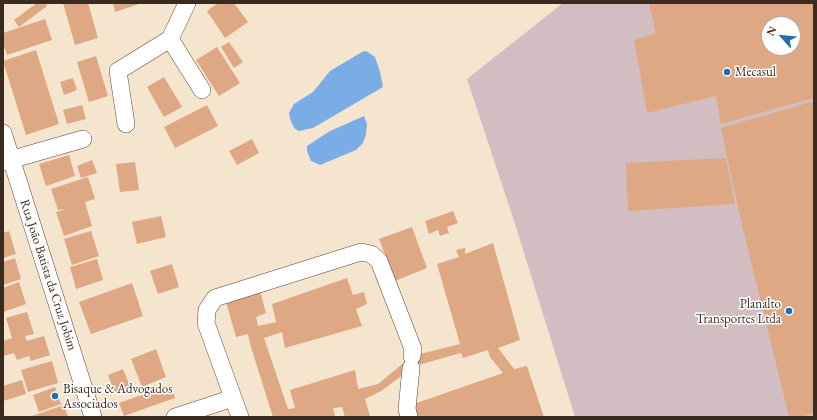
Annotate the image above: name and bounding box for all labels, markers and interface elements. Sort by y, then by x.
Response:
north arrow [761,16,801,56]
text: N [763,24,779,38]
place label: Mecasul [735,64,776,80]
marker: Mecasul [722,67,732,77]
street label: Rua João Batista da Cruz Jobim [16,197,80,353]
place label: Planalto Transportes Ltda [696,296,781,327]
marker: Planalto Transportes Ltda [784,306,794,316]
place label: Bisaque & Advogados Associados [63,381,172,412]
marker: Bisaque & Advogados Associados [50,391,60,401]

